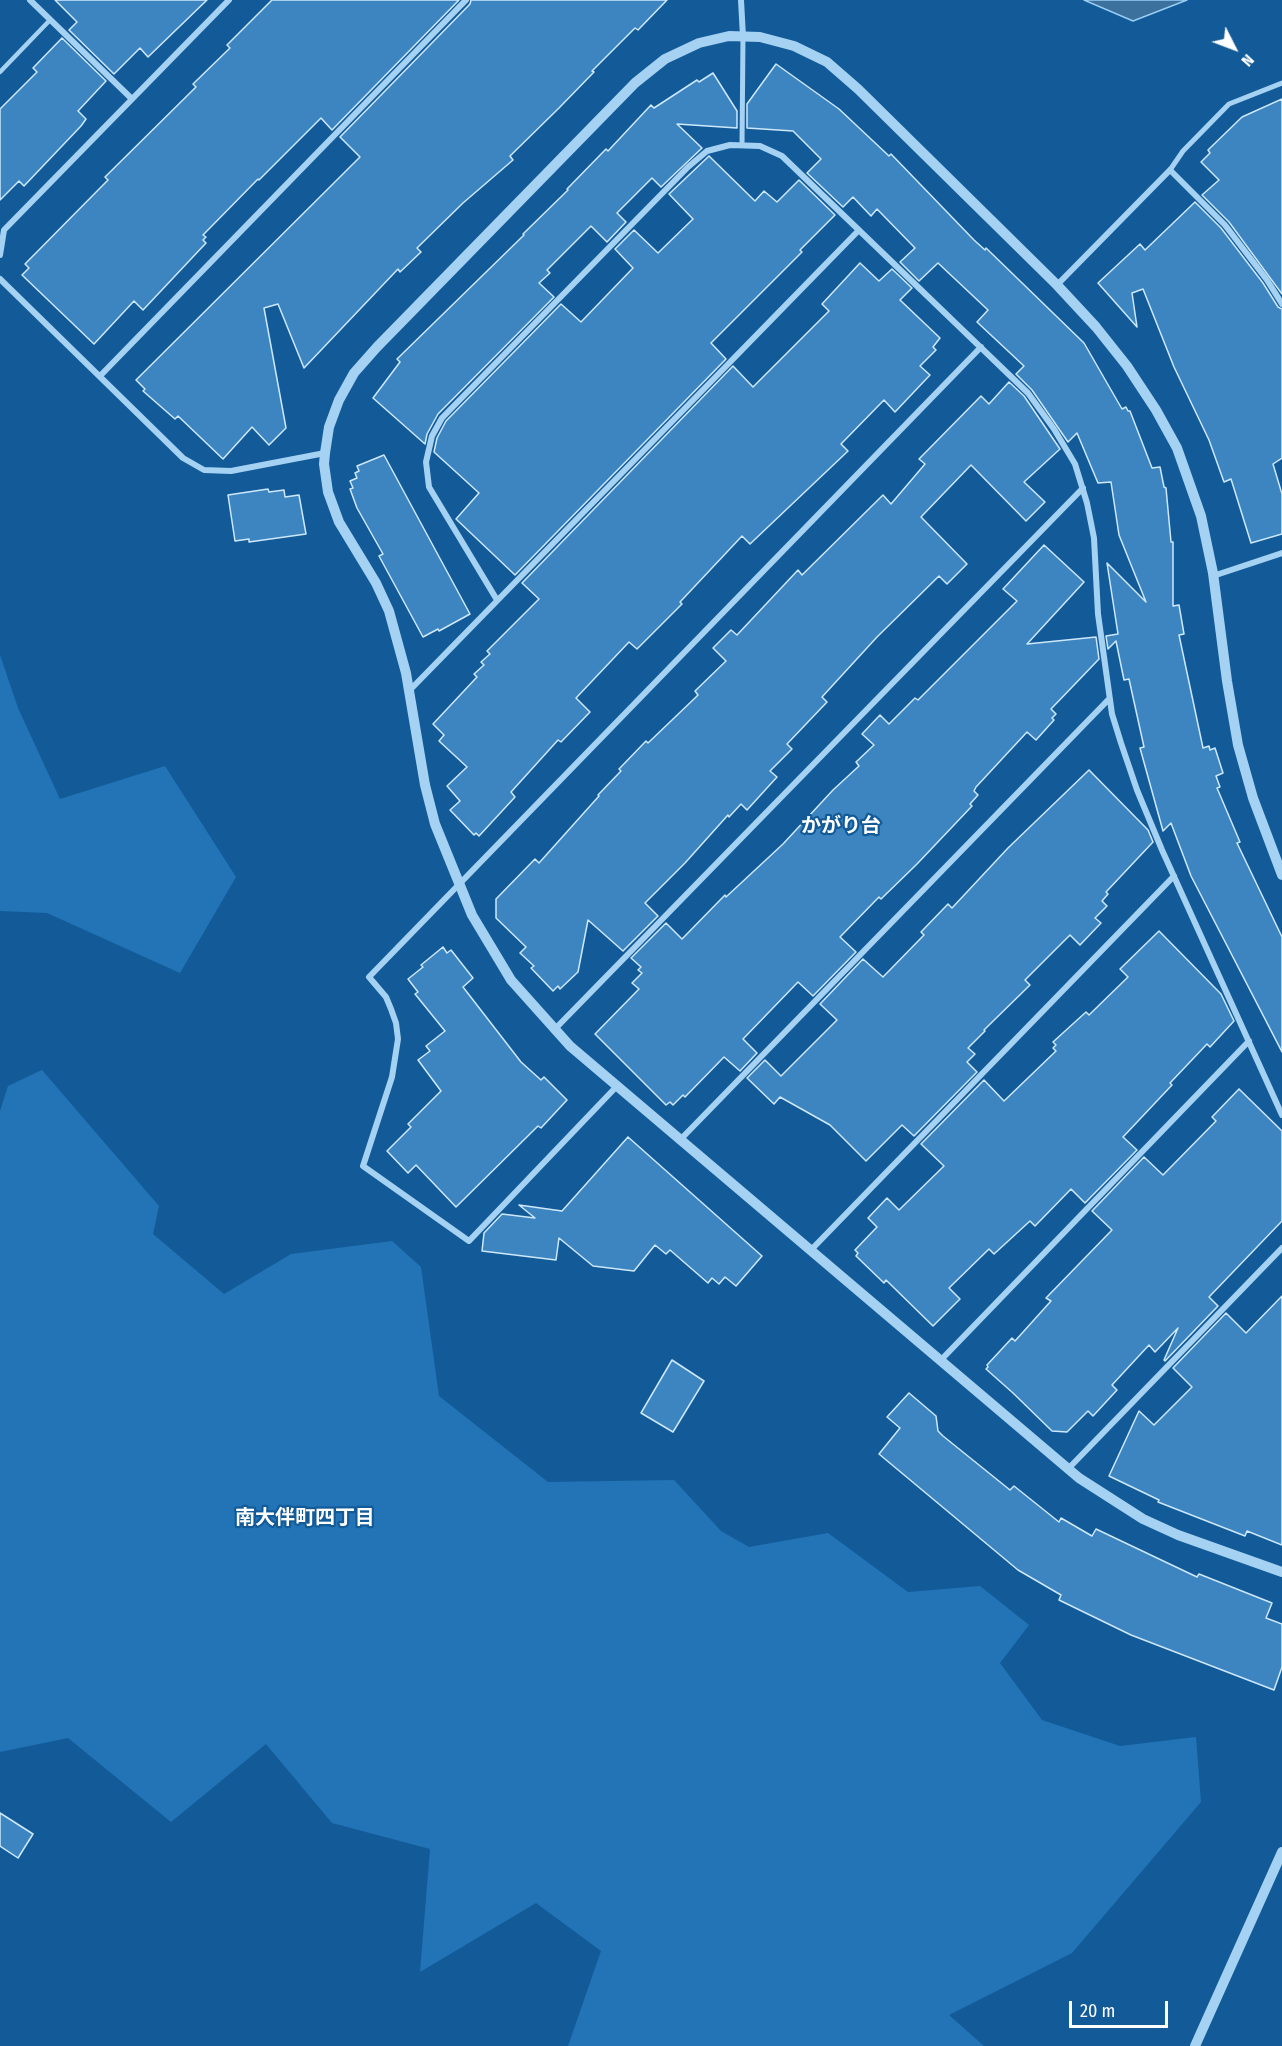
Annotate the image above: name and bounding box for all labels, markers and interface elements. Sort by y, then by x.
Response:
north arrow [1204,18,1264,78]
text: N [1237,50,1258,70]
district label: かがり台 [801,814,881,838]
district label: 南大伴町四丁目 [235,1506,375,1530]
scale bar [1072,1989,1171,2027]
text: 20 m [1080,2000,1115,2022]

